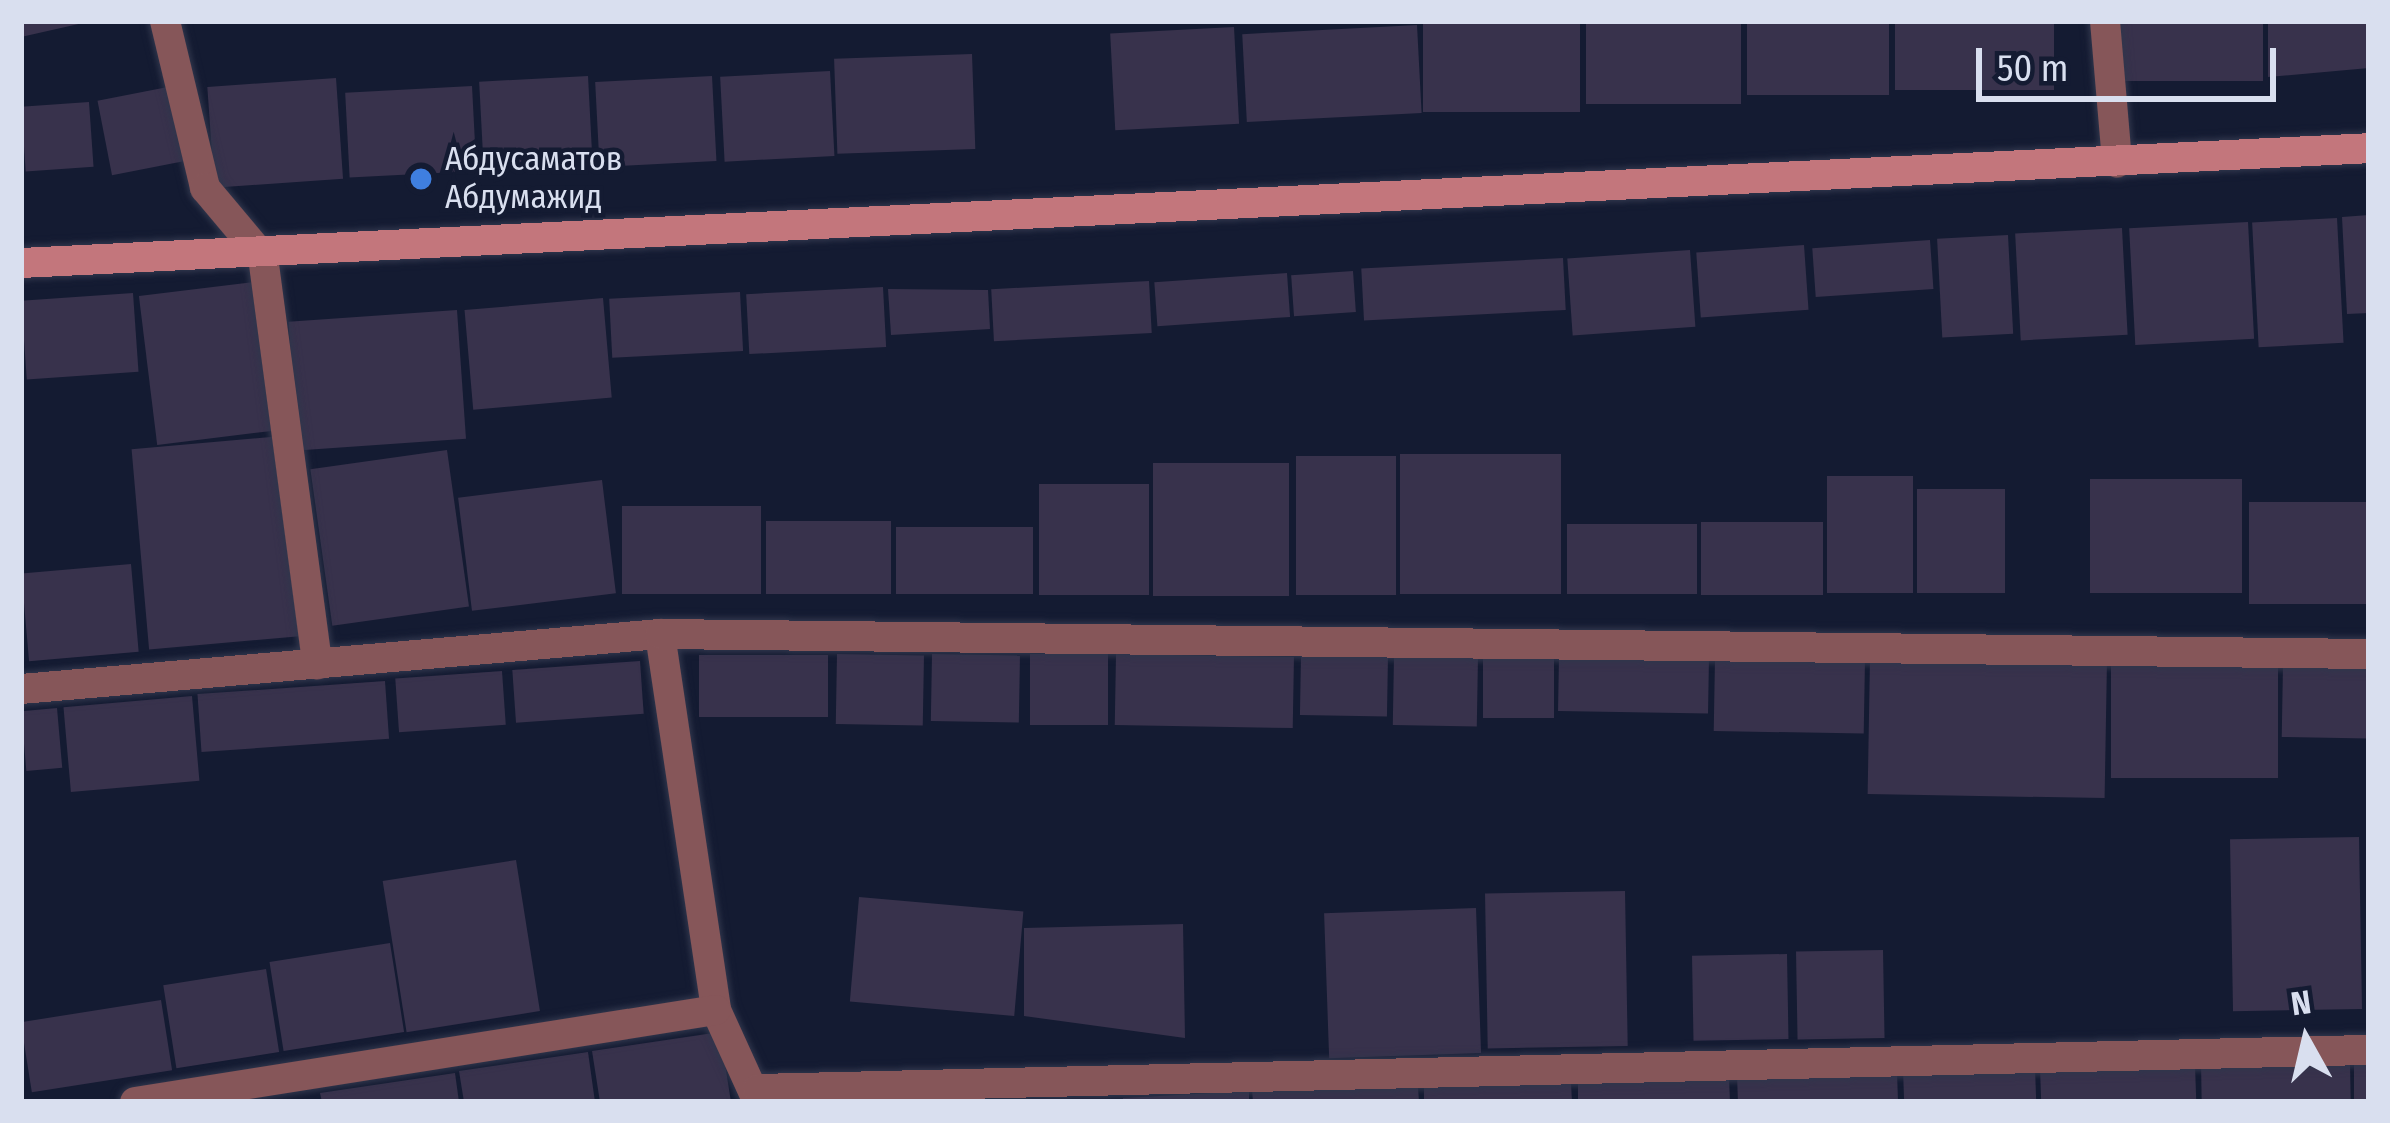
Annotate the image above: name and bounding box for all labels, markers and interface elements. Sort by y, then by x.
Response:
scale bar [1982,24,2282,98]
text: 50 m [1997,47,2068,91]
place label: Абдусаматов Абдумажид [445,140,622,218]
marker: Абдусаматов Абдумажид [408,166,434,192]
north arrow [2246,979,2366,1099]
text: N [2288,982,2314,1025]

